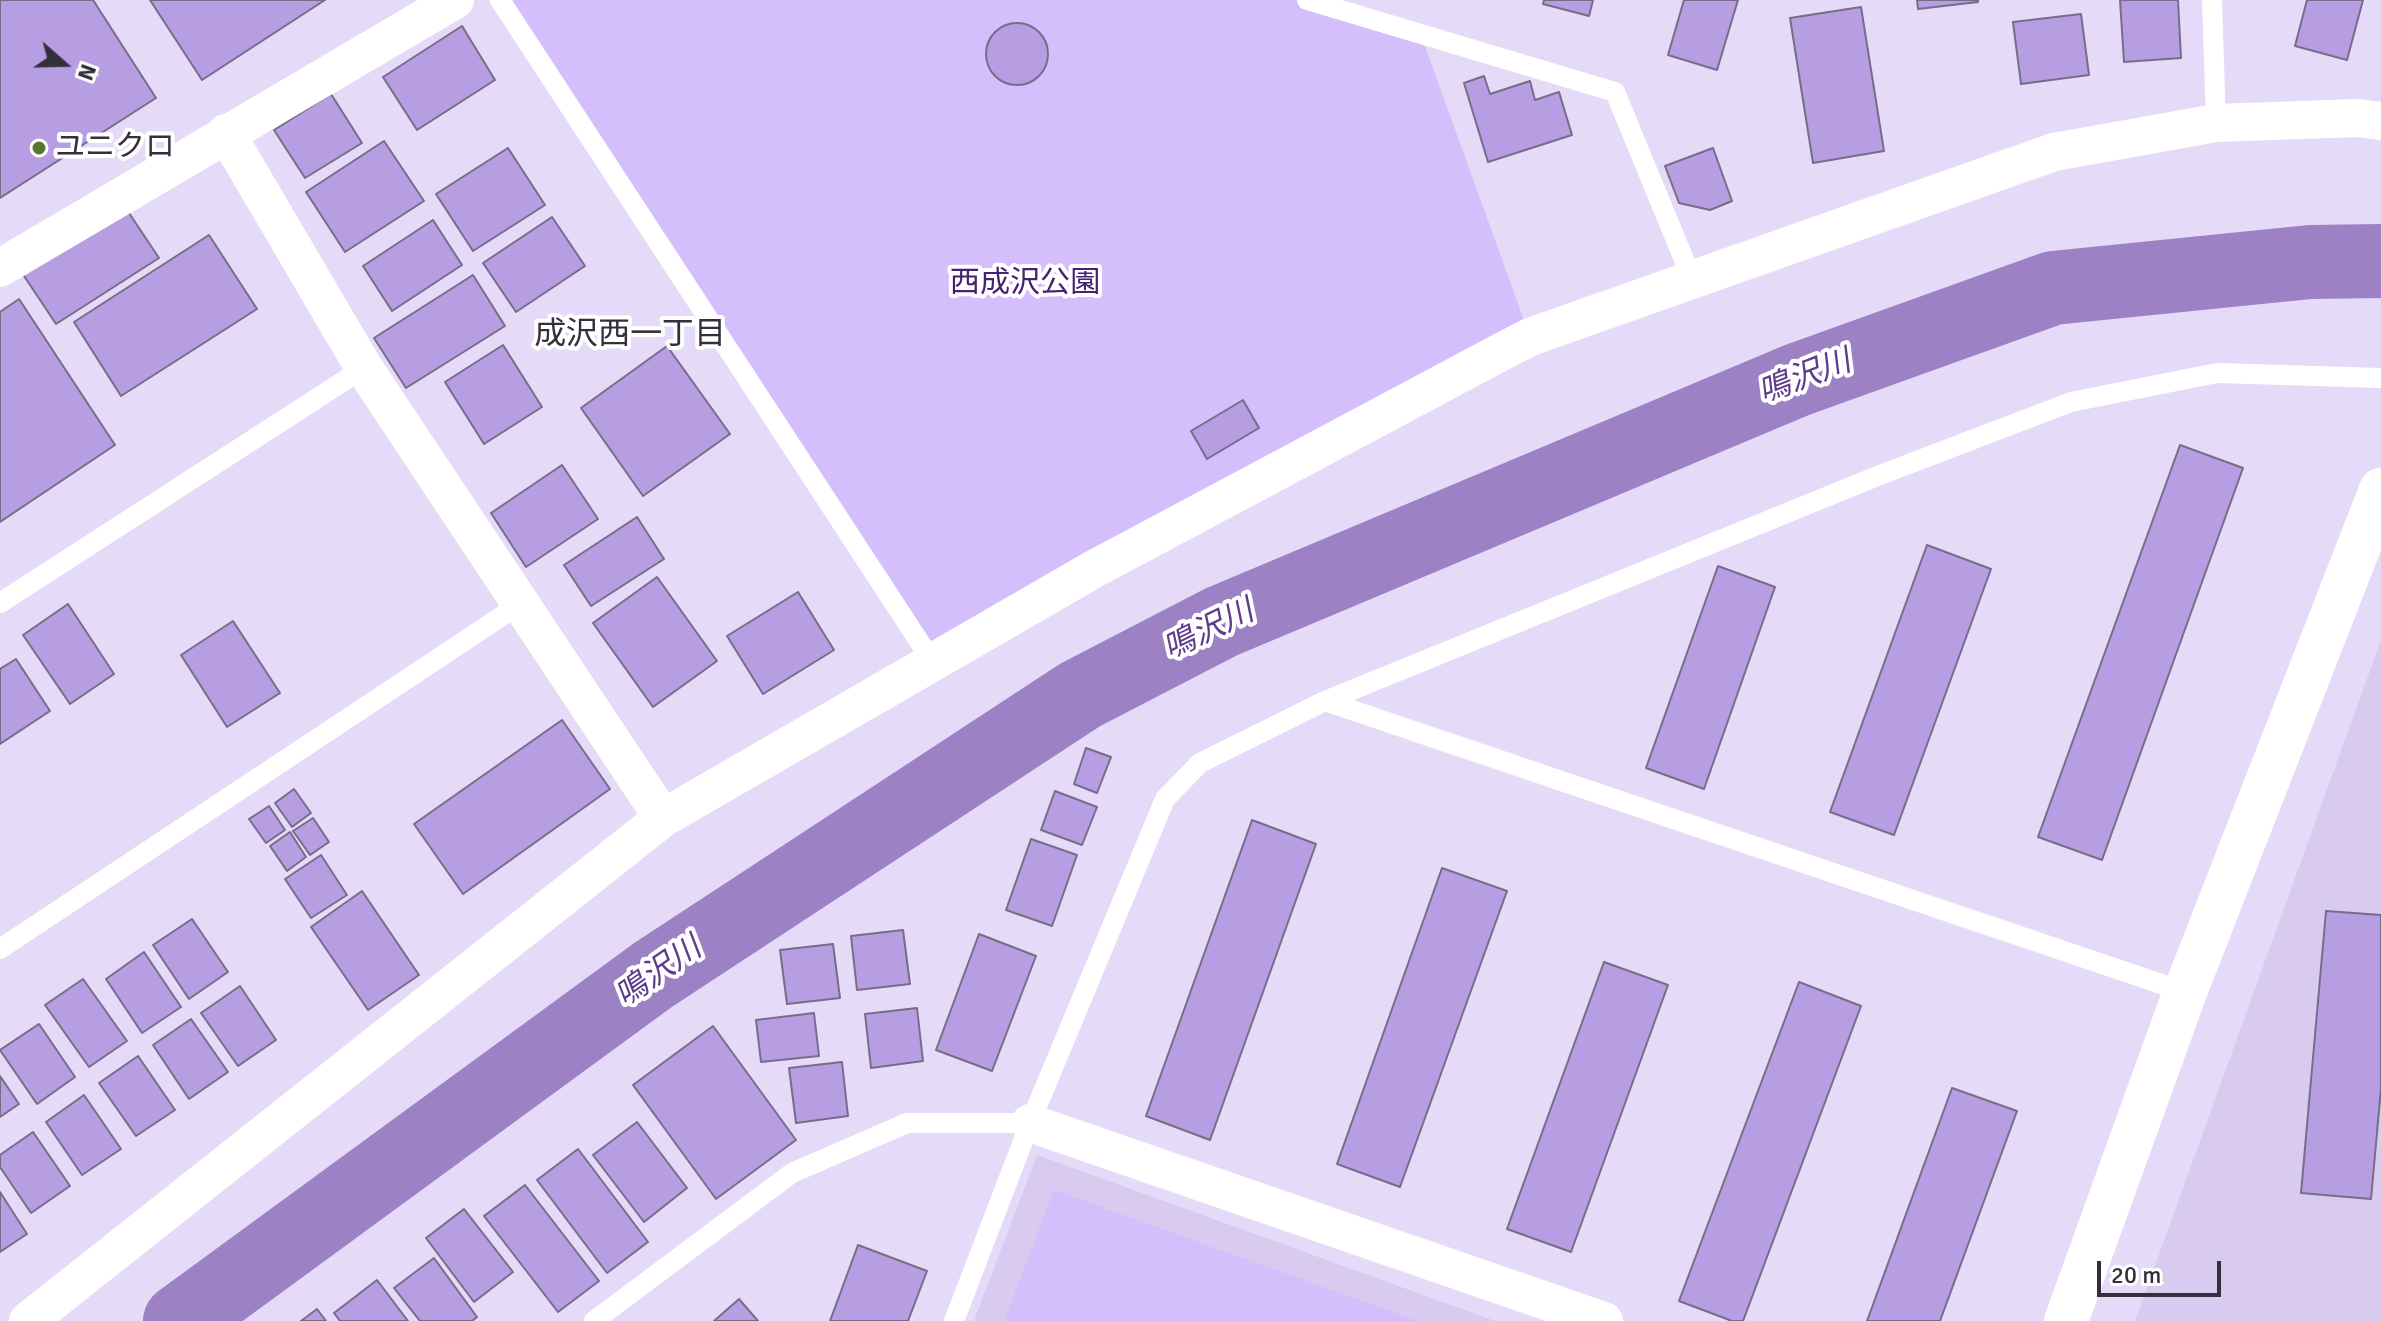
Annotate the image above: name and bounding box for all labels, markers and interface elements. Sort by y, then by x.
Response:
north arrow [24,24,104,104]
text: N [72,61,102,84]
place label: ユニクロ [55,130,175,166]
marker: ユニクロ [30,139,48,157]
park label: 西成沢公園 [950,266,1100,302]
district label: 成沢西一丁目 [534,317,726,355]
water label: 鳴沢川 [1753,343,1857,413]
water label: 鳴沢川 [1157,593,1261,669]
water label: 鳴沢川 [609,930,709,1016]
scale bar [2101,1245,2225,1295]
text: 20 m [2111,1260,2161,1290]

